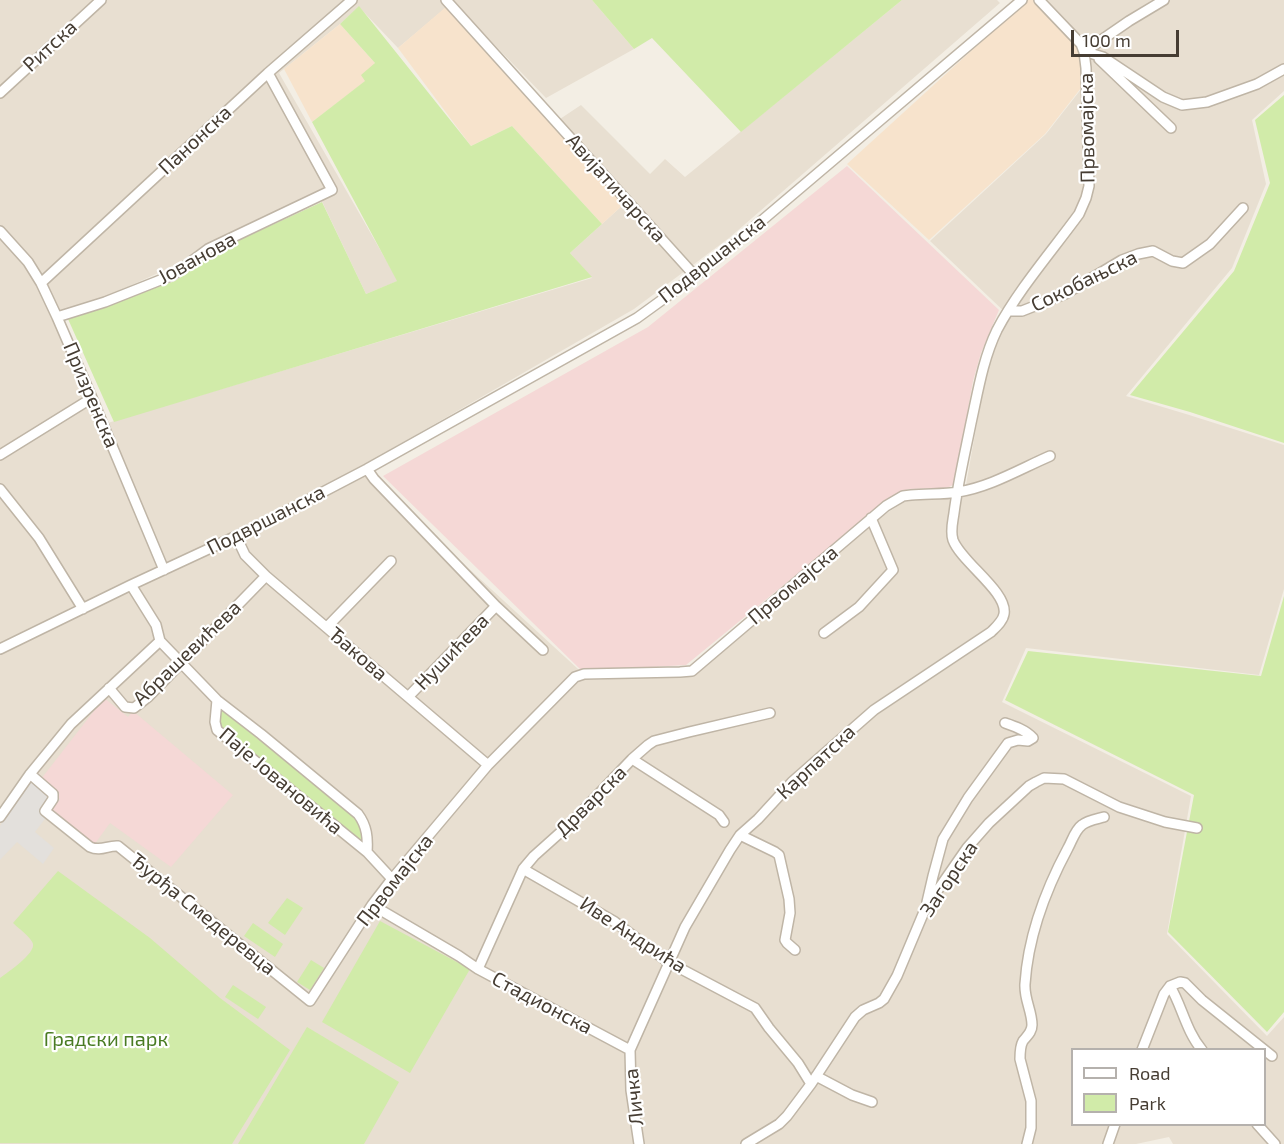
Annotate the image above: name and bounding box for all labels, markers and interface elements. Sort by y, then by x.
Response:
street label: Ритска [18,15,82,77]
scale bar [1074,18,1182,56]
text: 100 m [1082,29,1131,51]
street label: Првомајска [1074,73,1100,183]
street label: Панонска [154,100,236,180]
street label: Авијатичарска [561,129,671,247]
street label: Подвршанска [654,210,770,308]
street label: Јованова [154,227,240,289]
street label: Сокобањска [1027,245,1141,317]
street label: Призренска [58,339,124,451]
street label: Подвршанска [203,480,329,560]
street label: Првомајска [743,540,843,630]
street label: Абрашевићева [128,595,246,711]
street label: Нушићева [410,609,494,695]
street label: Ђакова [324,622,392,686]
street label: Карпатска [772,720,860,804]
street label: Паје Јовановића [214,722,348,840]
street label: Дрварска [550,760,632,842]
street label: Првомајска [352,829,438,931]
street label: Загорска [915,837,983,921]
street label: Ђурђа Смедеревца [125,848,281,980]
street label: Иве Андрића [575,892,691,978]
street label: Стадионска [488,966,596,1040]
park label: Градски парк [44,1027,168,1051]
legend [1071,1048,1266,1126]
text: Road [1129,1062,1170,1084]
street label: Личка [619,1067,649,1127]
text: Park [1129,1092,1166,1114]

